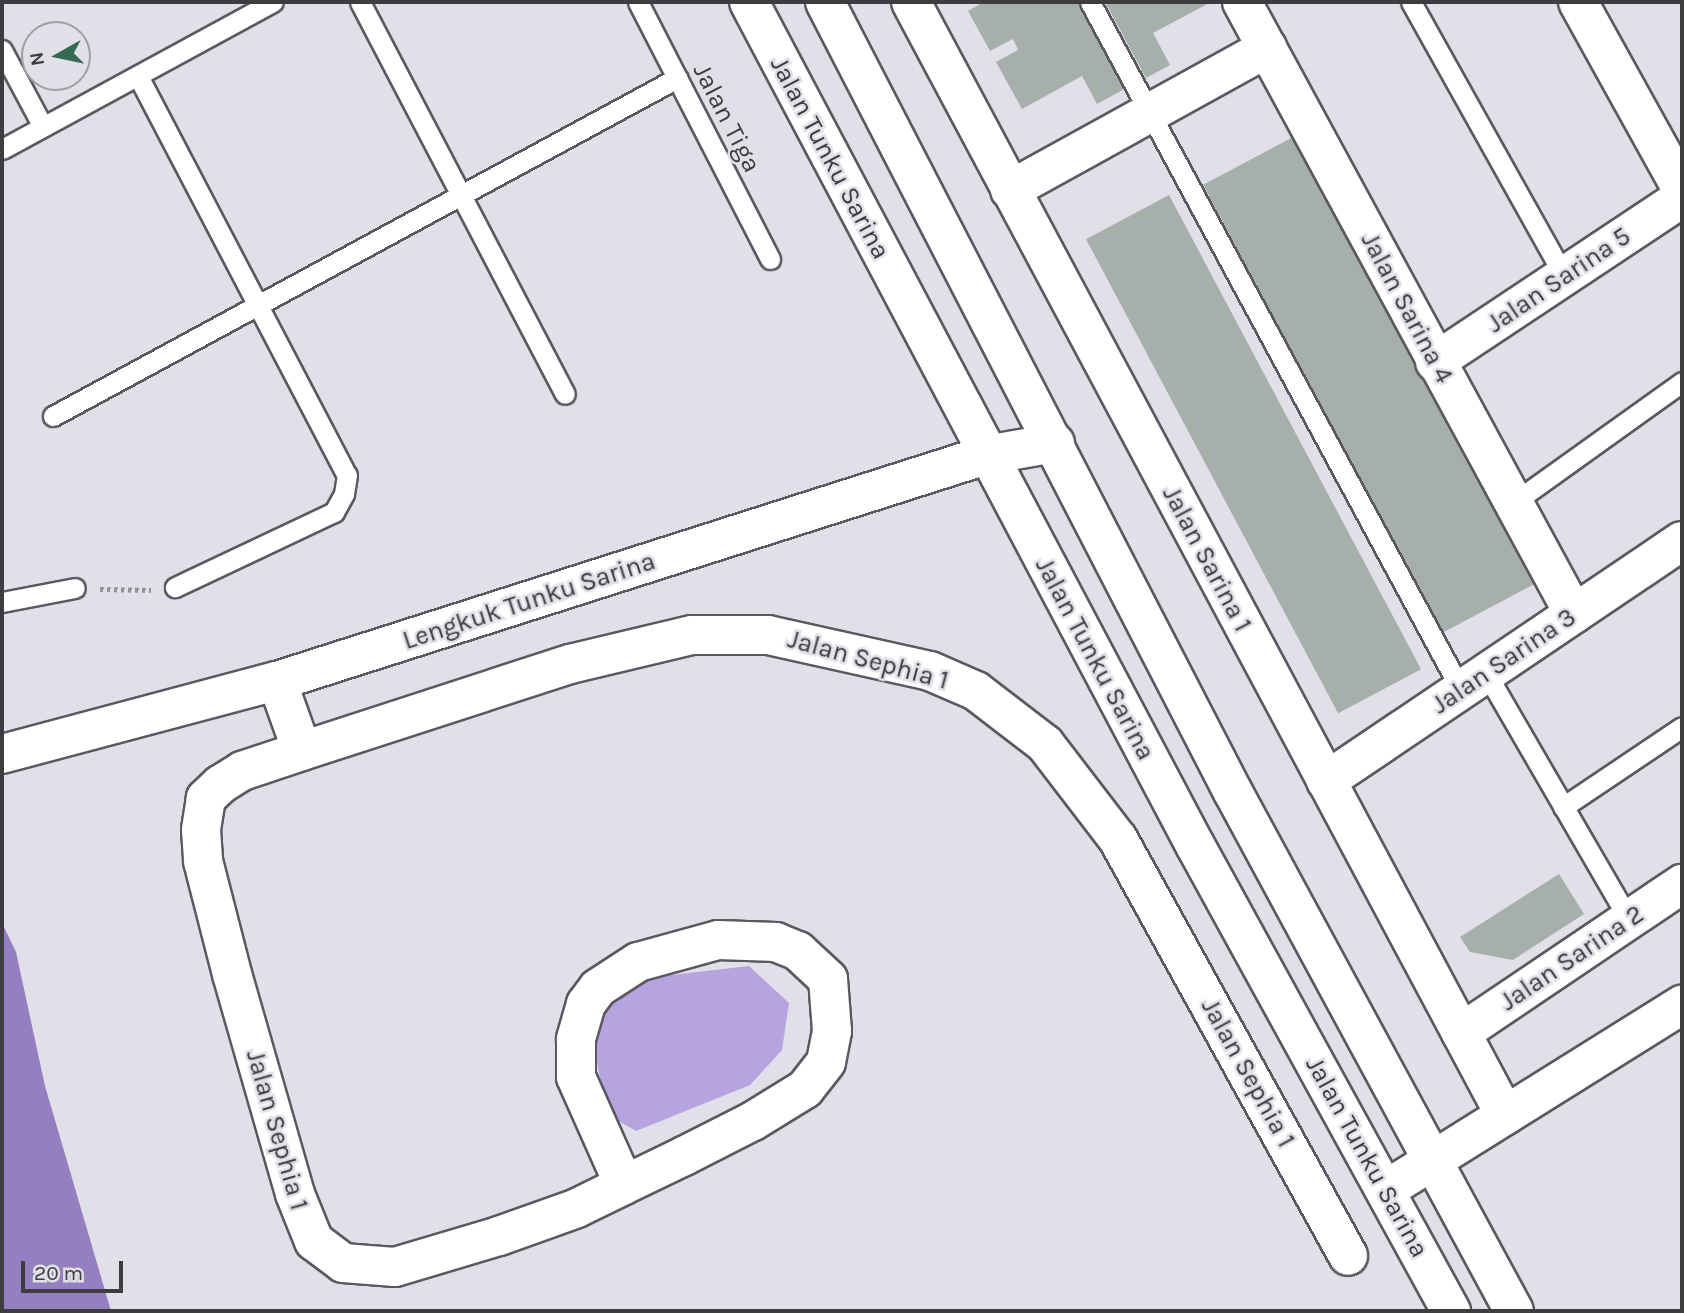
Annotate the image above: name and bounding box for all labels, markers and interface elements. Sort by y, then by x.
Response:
north arrow [21,21,91,91]
text: N [25,51,49,67]
street label: Jalan Tunku Sarina [763,51,897,265]
street label: Jalan Tiga [686,58,768,178]
street label: Jalan Sarina 5 [1481,221,1637,339]
street label: Jalan Sarina 4 [1354,227,1460,389]
street label: Jalan Sarina 1 [1156,481,1258,637]
street label: Lengkuk Tunku Sarina [399,545,659,657]
street label: Jalan Tunku Sarina [1028,552,1162,766]
street label: Jalan Sarina 3 [1426,601,1582,721]
street label: Jalan Sephia 1 [784,624,952,696]
street label: Jalan Sarina 2 [1494,898,1650,1018]
street label: Jalan Sephia 1 [1194,993,1302,1153]
street label: Jalan Sephia 1 [239,1046,315,1214]
street label: Jalan Tunku Sarina [1299,1051,1435,1263]
scale bar [24,1246,126,1290]
text: 20 m [34,1261,83,1285]

